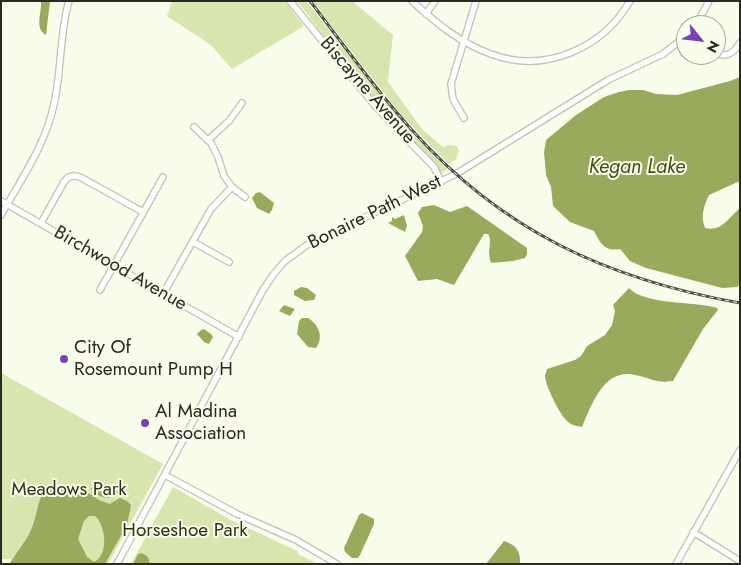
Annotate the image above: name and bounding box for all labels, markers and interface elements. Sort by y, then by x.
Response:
north arrow [676,15,726,65]
street label: Biscayne Avenue [314,33,420,149]
text: N [702,37,725,57]
water label: Kegan Lake [589,156,685,180]
street label: Bonaire Path West [305,171,445,255]
street label: Birchwood Avenue [49,222,191,316]
place label: City Of Rosemount Pump H [74,337,233,381]
marker: City Of Rosemount Pump H [58,353,70,365]
place label: Al Madina Association [155,401,246,445]
marker: Al Madina Association [139,417,151,429]
park label: Meadows Park [11,479,127,501]
park label: Horseshoe Park [122,520,248,542]

